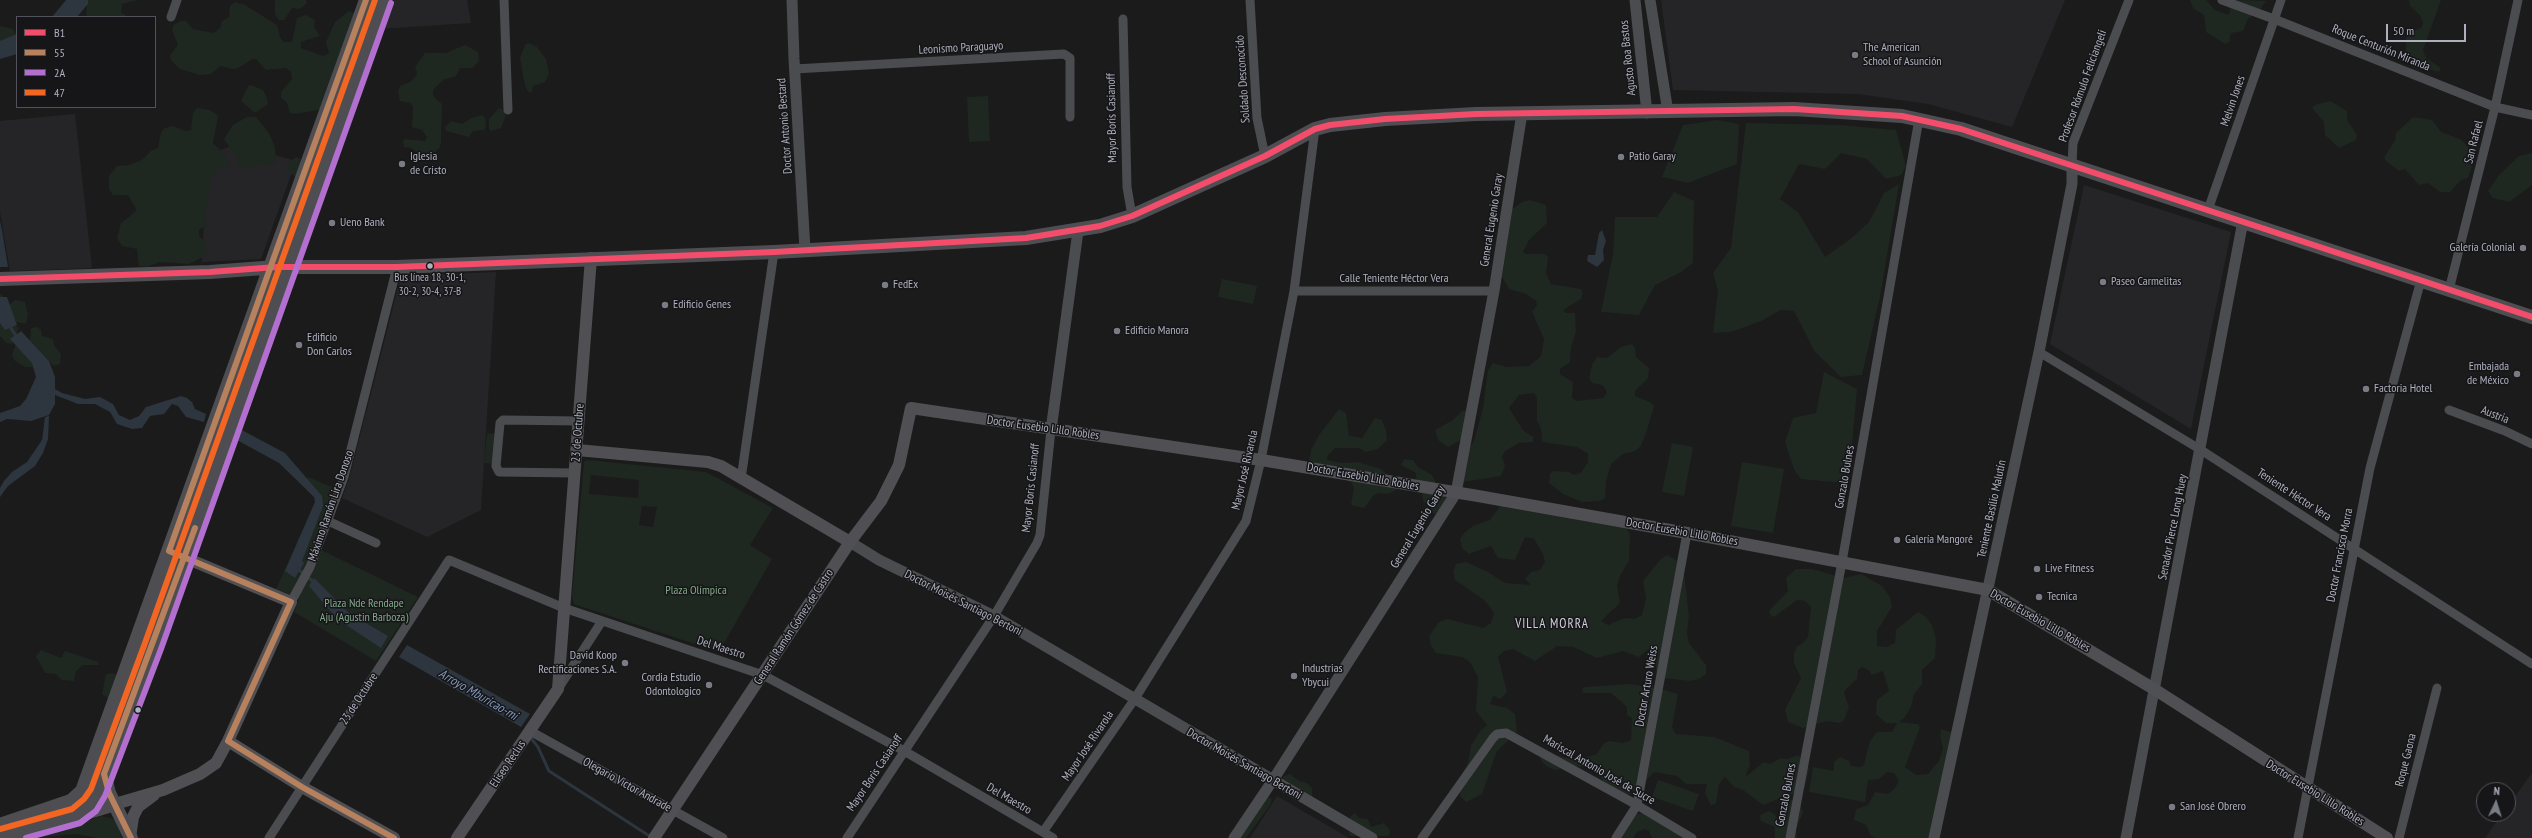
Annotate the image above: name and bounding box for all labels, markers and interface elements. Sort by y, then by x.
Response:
legend [16,16,156,108]
scale bar [2388,16,2468,42]
street label: Agusto Roa Bastos [1617,20,1639,96]
street label: Roque Centurión Miranda [2330,22,2432,74]
text: 50 m [2393,23,2414,38]
text: B1 [54,25,65,40]
street label: Profesor Rómulo Feliciangeli [2056,28,2110,144]
street label: Soldado Desconocido [1233,34,1253,124]
street label: Leonismo Paraguayo [918,39,1004,57]
place label: The American School of Asunción [1863,41,1942,69]
text: 55 [54,45,65,60]
marker: The American School of Asunción [1850,50,1860,60]
text: 2A [54,65,65,80]
street label: Mayor Boris Casianoff [1104,73,1120,163]
street label: Melvin Jones [2218,74,2248,128]
street label: Doctor Antonio Bestard [774,78,796,174]
text: 47 [54,85,65,100]
street label: San Rafael [2462,119,2486,165]
place label: Iglesia de Cristo [410,150,446,178]
place label: Patio Garay [1629,150,1676,164]
marker: Patio Garay [1616,152,1626,162]
marker: Iglesia de Cristo [397,159,407,169]
street label: General Eugenio Garay [1478,172,1506,268]
place label: Ueno Bank [340,216,385,230]
marker: Ueno Bank [327,218,337,228]
place label: Galería Colonial [2450,241,2515,255]
marker: Galería Colonial [2518,243,2528,253]
marker: Bus línea 18, 30-1, 30-2, 30-4, 37-B [425,261,435,271]
place label: Bus línea 18, 30-1, 30-2, 30-4, 37-B [394,271,466,297]
street label: Calle Teniente Héctor Vera [1340,272,1448,286]
place label: Paseo Carmelitas [2111,275,2181,289]
marker: Paseo Carmelitas [2098,277,2108,287]
place label: FedEx [893,278,918,292]
marker: FedEx [880,280,890,290]
place label: Edificio Genes [673,298,731,312]
marker: Edificio Genes [660,300,670,310]
place label: Edificio Manora [1125,324,1189,338]
marker: Edificio Manora [1112,326,1122,336]
place label: Edificio Don Carlos [307,331,352,359]
marker: Edificio Don Carlos [294,340,304,350]
place label: Embajada de México [2467,360,2509,388]
marker: Embajada de México [2512,369,2522,379]
place label: Factoria Hotel [2374,382,2432,396]
marker: Factoria Hotel [2361,384,2371,394]
street label: 23 de Octubre [569,403,587,463]
street label: Austria [2479,403,2511,427]
street label: Doctor Eusebio Lillo Robles [986,413,1100,443]
street label: Mayor José Rivarola [1229,429,1261,511]
street label: Mayor Boris Casianoff [1019,443,1043,533]
street label: Gonzalo Bulnes [1832,444,1858,510]
street label: Máximo Ramón Lira Donoso [305,449,357,563]
street label: Teniente Basilio Malutín [1975,459,2009,559]
street label: Doctor Eusebio Lillo Robles [1306,460,1420,494]
street label: Teniente Héctor Vera [2254,466,2334,524]
street label: Senador Pierce Long Huey [2156,473,2190,581]
street label: General Eugenio Garay [1388,483,1448,571]
street label: Doctor Francisco Morra [2324,507,2356,603]
street label: Doctor Eusebio Lillo Robles [1625,515,1739,549]
place label: Galería Mangoré [1905,533,1973,547]
marker: Galería Mangoré [1892,535,1902,545]
place label: Live Fitness [2045,562,2094,576]
marker: Live Fitness [2032,564,2042,574]
street label: General Ramón Gómez de Castro [751,566,837,688]
street label: Doctor Moisés Santiago Bertoni [902,567,1024,639]
park label: Plaza Olímpica [665,584,727,598]
street label: Doctor Eusebio Lillo Robles [1987,586,2093,656]
place label: Tecnica [2047,590,2077,604]
marker: Tecnica [2034,592,2044,602]
park label: Plaza Nde Rendape Aju (Agustin Barboza) [320,597,408,625]
district label: VILLA MORRA [1515,616,1589,632]
street label: Del Maestro [695,633,747,663]
street label: Doctor Arturo Weiss [1633,644,1661,728]
place label: David Koop Rectificaciones S.A. [538,649,617,677]
marker: David Koop Rectificaciones S.A. [620,658,630,668]
place label: Industrias Ybycui [1302,662,1343,690]
water label: Arroyo Mburicao-mi [436,666,520,724]
street label: 23 de Octubre [337,670,381,728]
place label: Cordia Estudio Odontologico [642,671,701,699]
marker: Industrias Ybycui [1289,671,1299,681]
marker: Cordia Estudio Odontologico [704,680,714,690]
unlabelled marker [133,705,143,715]
street label: Mayor José Rivarola [1059,708,1117,784]
street label: Doctor Moisés Santiago Bertoni [1184,725,1304,803]
street label: Mayor Boris Casianoff [844,732,906,814]
street label: Mariscal Antonio José de Sucre [1540,732,1658,808]
street label: Roque Gaona [2392,732,2420,788]
street label: Eliseo Reclus [487,738,529,790]
street label: Olegario Victor Andrade [580,755,674,815]
street label: Doctor Eusebio Lillo Robles [2263,757,2367,829]
street label: Gonzalo Bulnes [1773,762,1799,828]
street label: Del Maestro [984,780,1034,818]
north arrow [2476,782,2516,822]
text: N [2493,784,2500,798]
place label: San José Obrero [2180,800,2246,814]
marker: San José Obrero [2167,802,2177,812]

